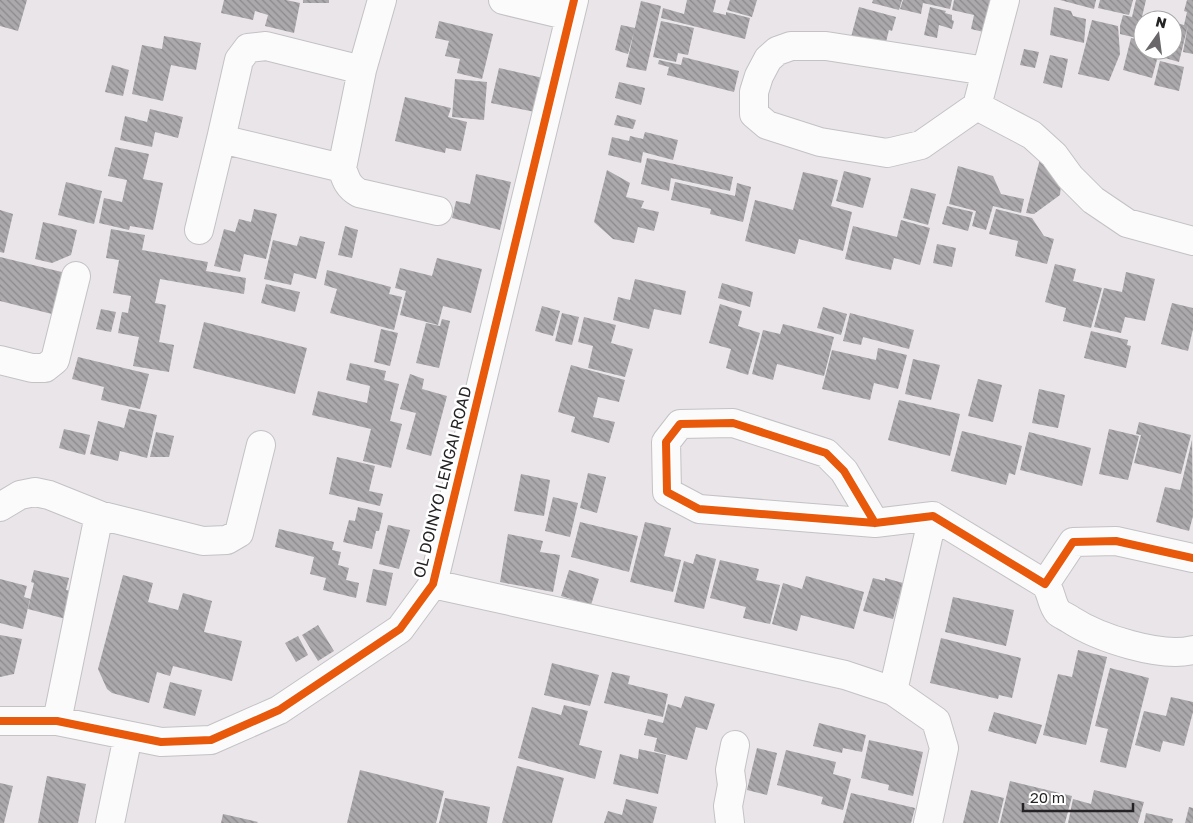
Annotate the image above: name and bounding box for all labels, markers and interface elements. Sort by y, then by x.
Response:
north arrow [1133,10,1183,60]
text: N [1154,12,1168,31]
street label: OL DOINYO LENGAI ROAD [408,384,476,580]
scale bar [1023,780,1133,812]
text: 20 m [1030,788,1065,806]

